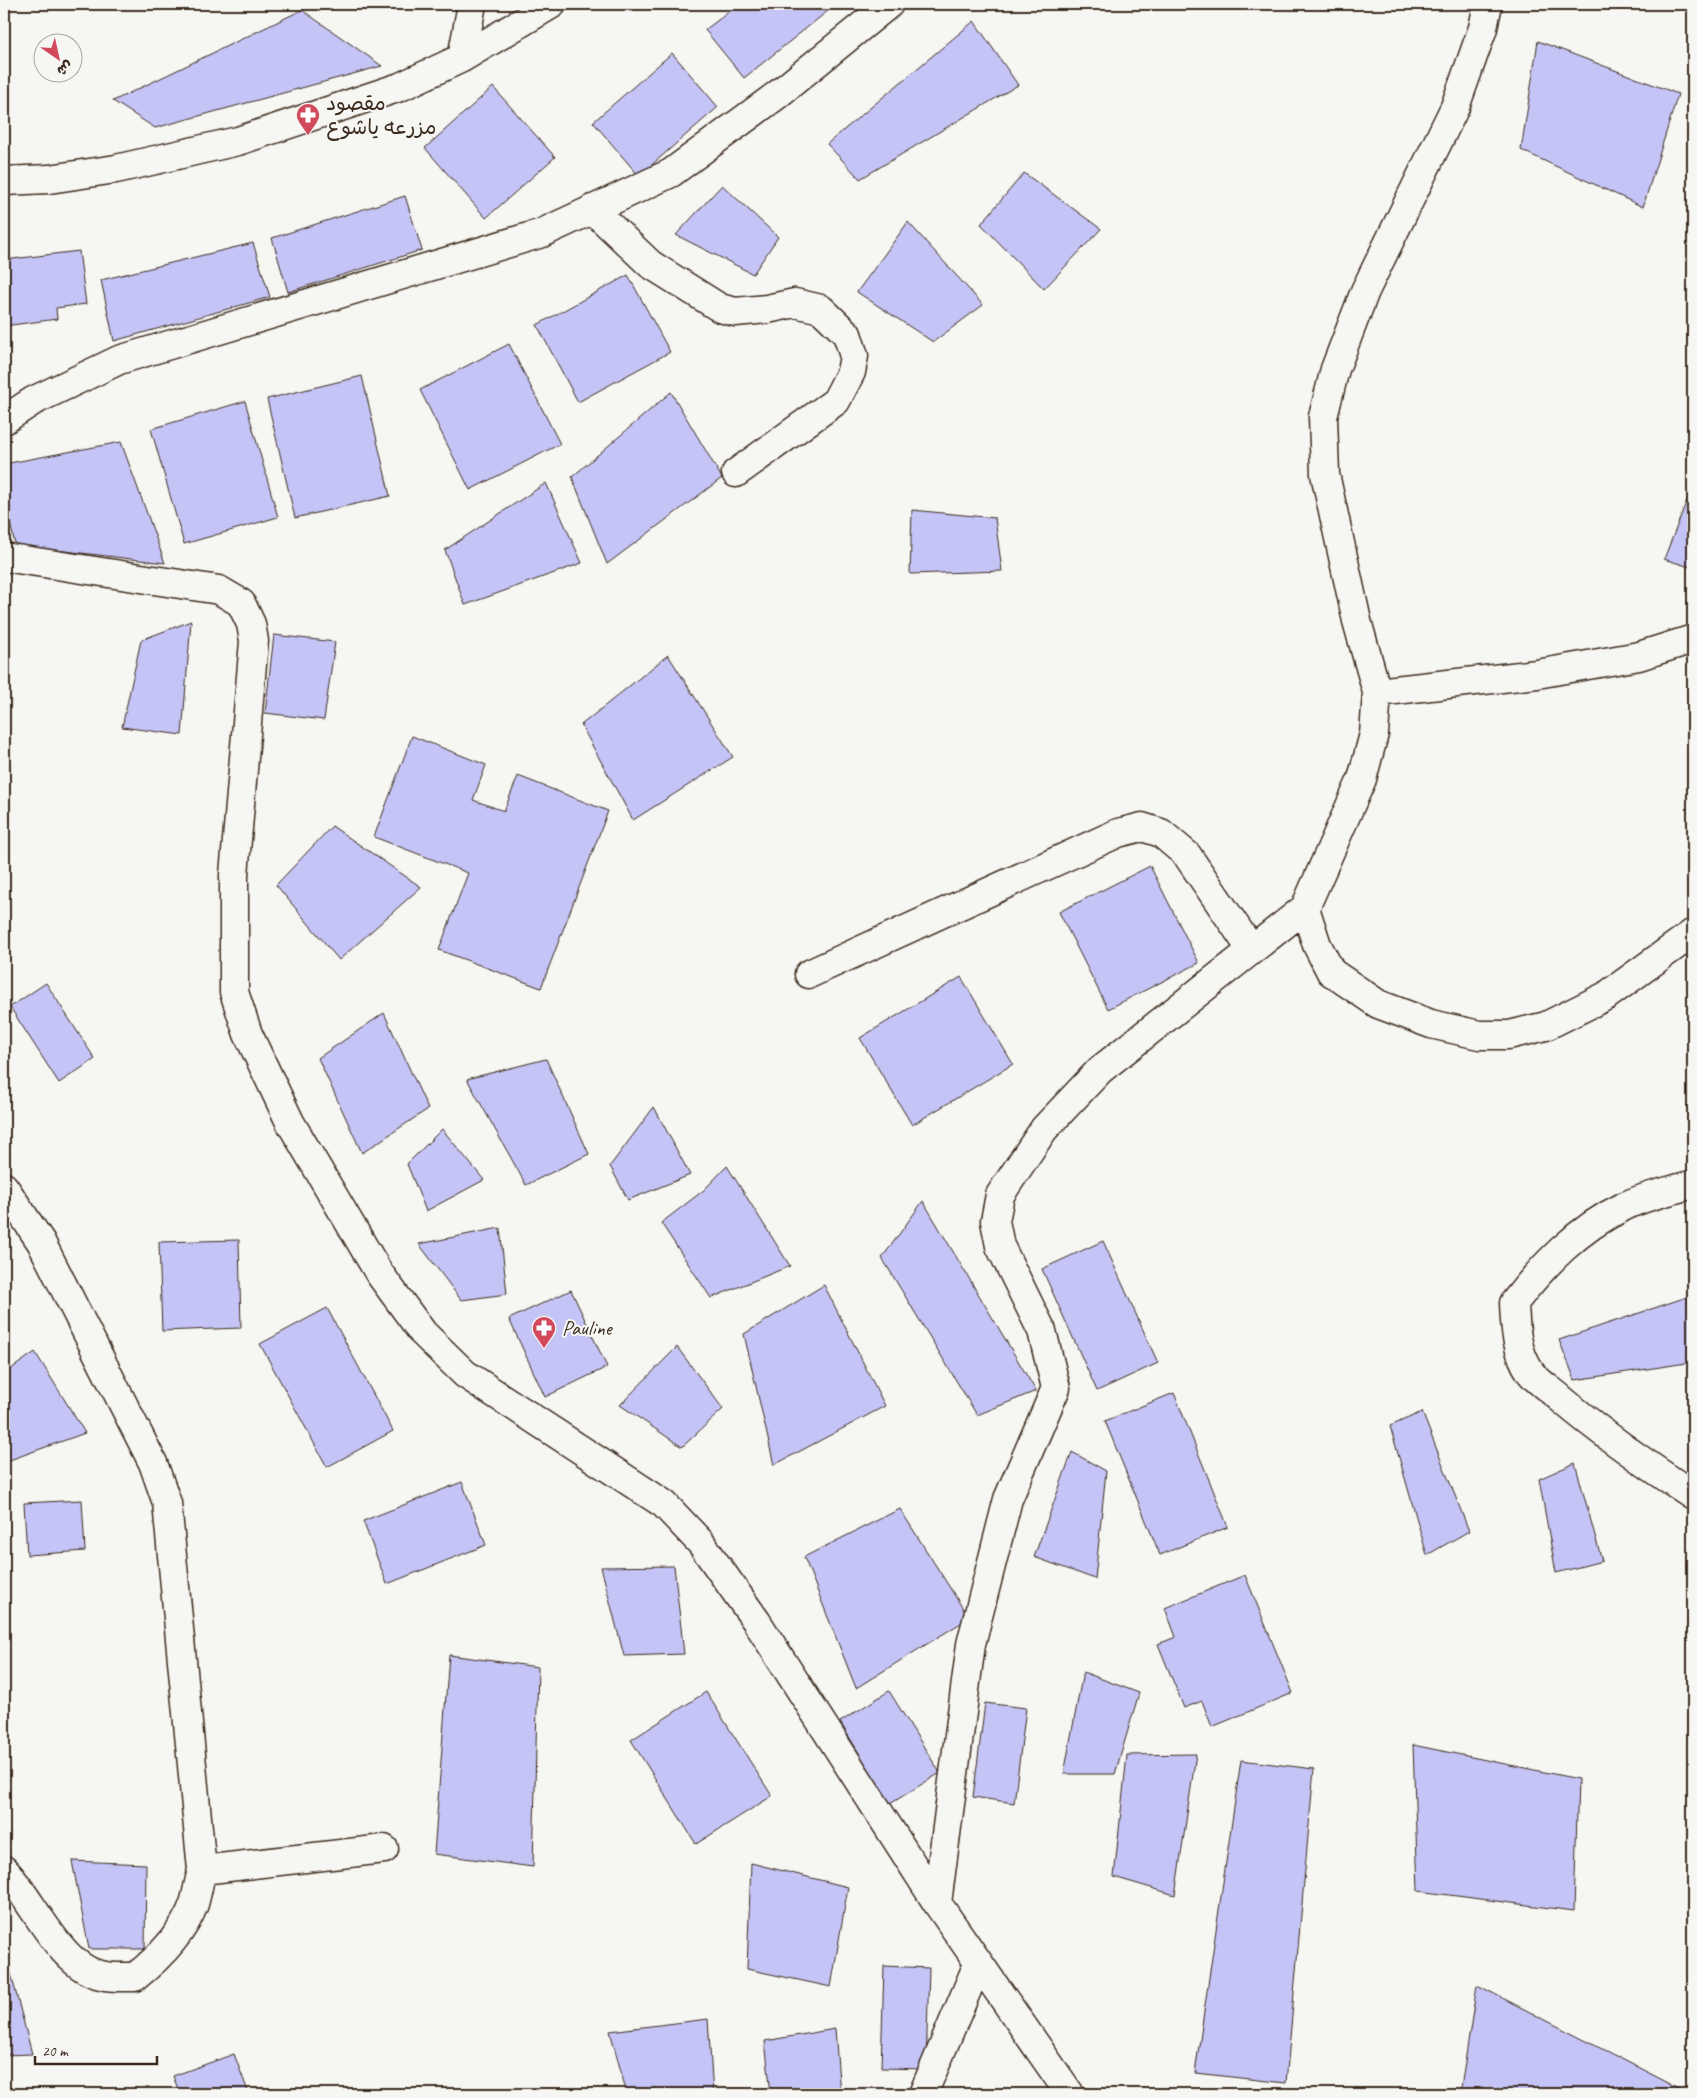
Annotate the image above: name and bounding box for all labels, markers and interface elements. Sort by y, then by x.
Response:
north arrow [32,32,82,82]
text: ش [54,57,76,80]
place label: مقصود مزرعه ياشوع [326,90,436,141]
pharmacy icon: مقصود مزرعه ياشوع [295,102,321,136]
pharmacy icon: Pauline [531,1315,557,1349]
place label: Pauline [562,1315,614,1341]
scale bar [35,2033,158,2065]
text: 20 m [42,2042,69,2061]

